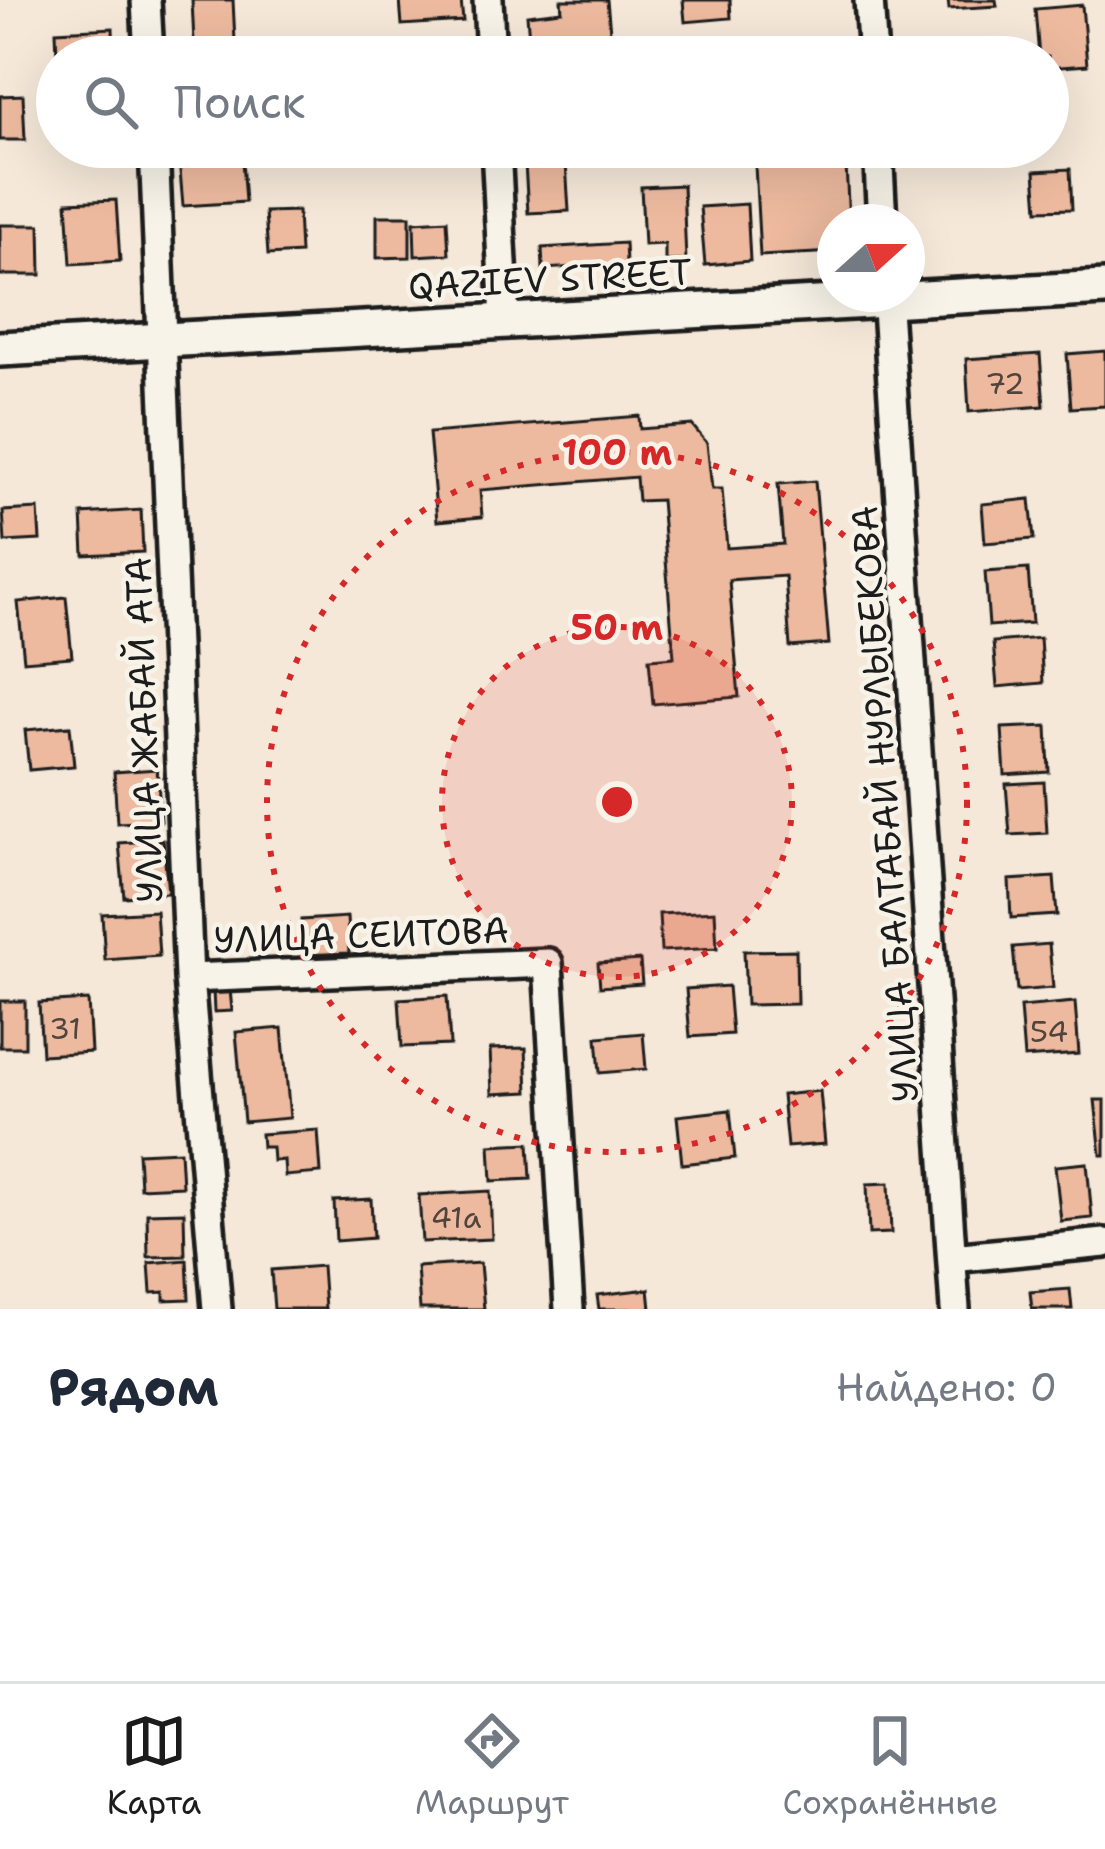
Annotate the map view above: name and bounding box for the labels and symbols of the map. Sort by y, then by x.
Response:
north arrow [817,204,925,312]
street label: QAZIEV STREET [407,247,693,311]
house number: 72 [985,363,1025,404]
text: 100 m [562,428,673,477]
street label: УЛИЦА БАЛТАБАЙ НУРЛЫБЕКОВА [840,504,930,1104]
street label: УЛИЦА ЖАБАЙ АТА [113,556,175,904]
text: 50 m [571,603,664,652]
centre of rings [596,781,638,823]
street label: УЛИЦА СЕИТОВА [212,905,510,965]
house number: 31 [49,1008,81,1049]
house number: 54 [1030,1011,1068,1052]
house number: 41а [431,1197,482,1238]

